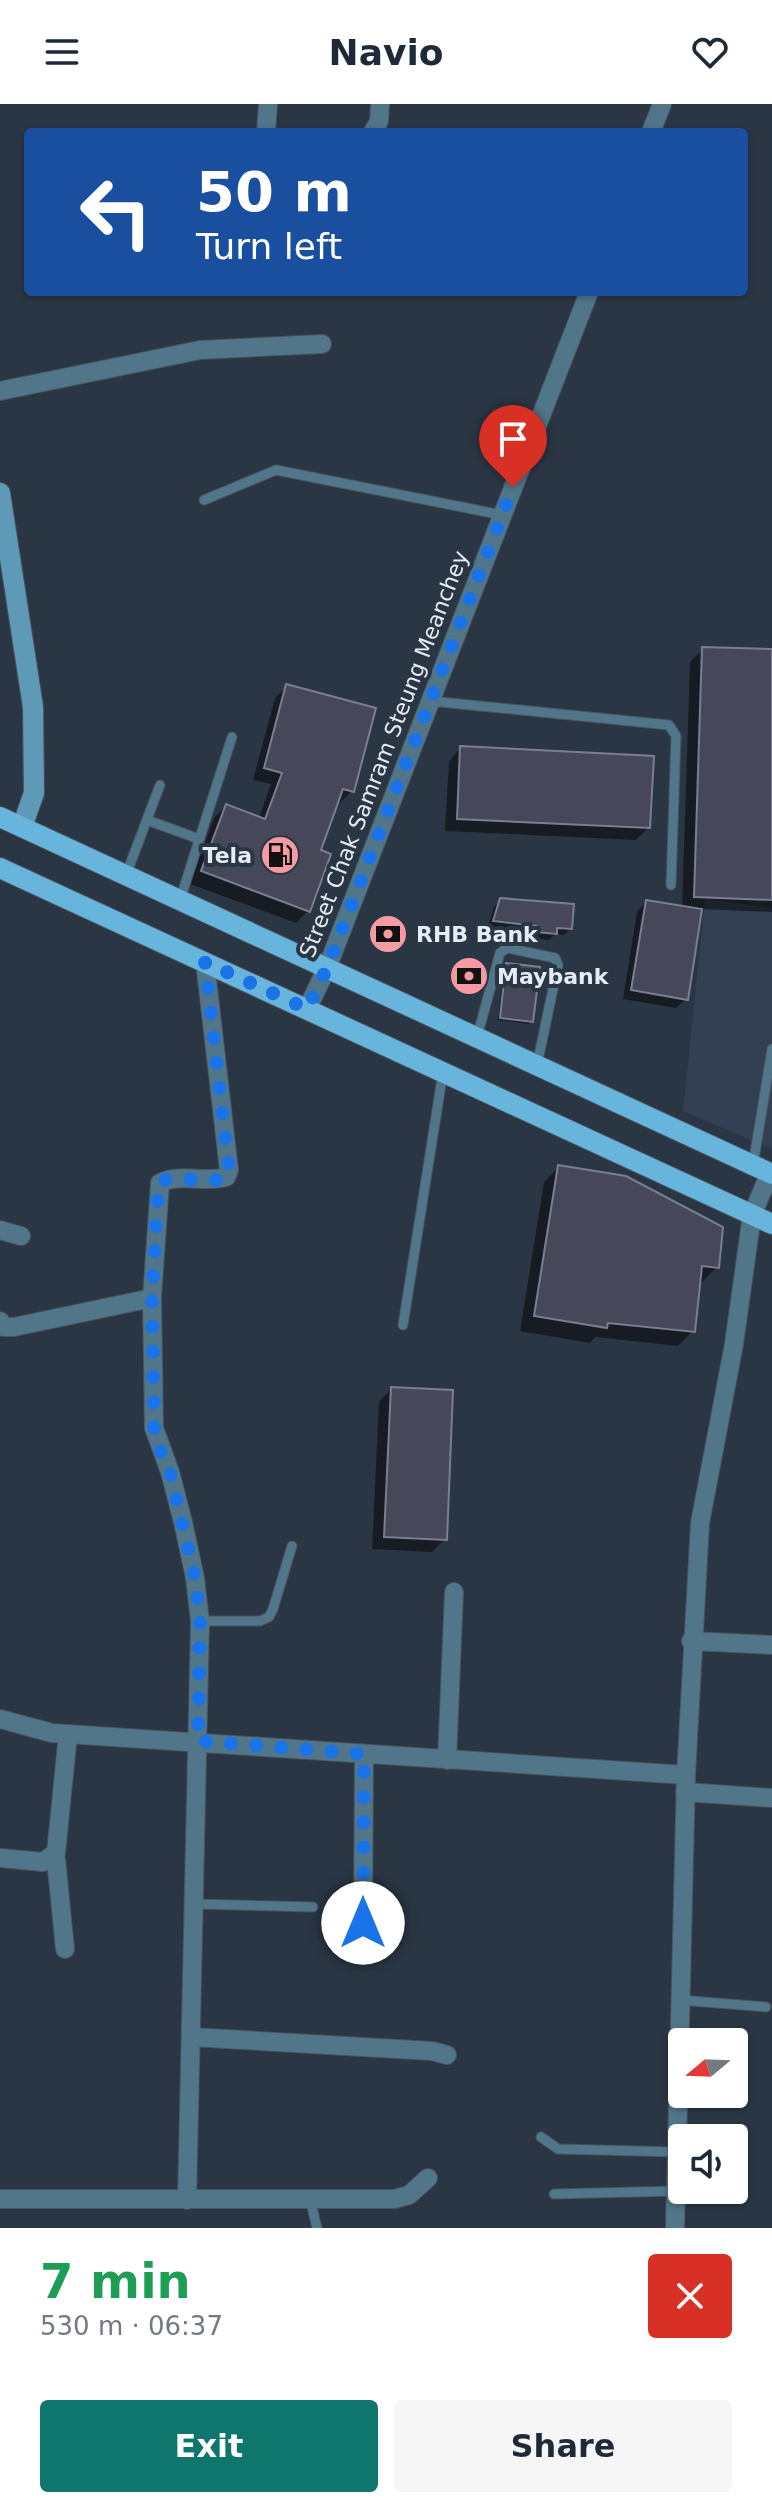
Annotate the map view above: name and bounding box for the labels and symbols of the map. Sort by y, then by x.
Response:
pin [479,405,547,487]
street label: Street Chak Samram Steung Meanchey [295,547,473,961]
fuel station icon: Tela [259,834,301,876]
place label: Tela [203,843,252,868]
bank icon: RHB Bank [367,913,409,955]
place label: RHB Bank [416,922,539,947]
bank icon: Maybank [448,955,490,997]
place label: Maybank [497,964,610,989]
position arrow [321,1881,405,1965]
north arrow [668,2028,748,2108]

